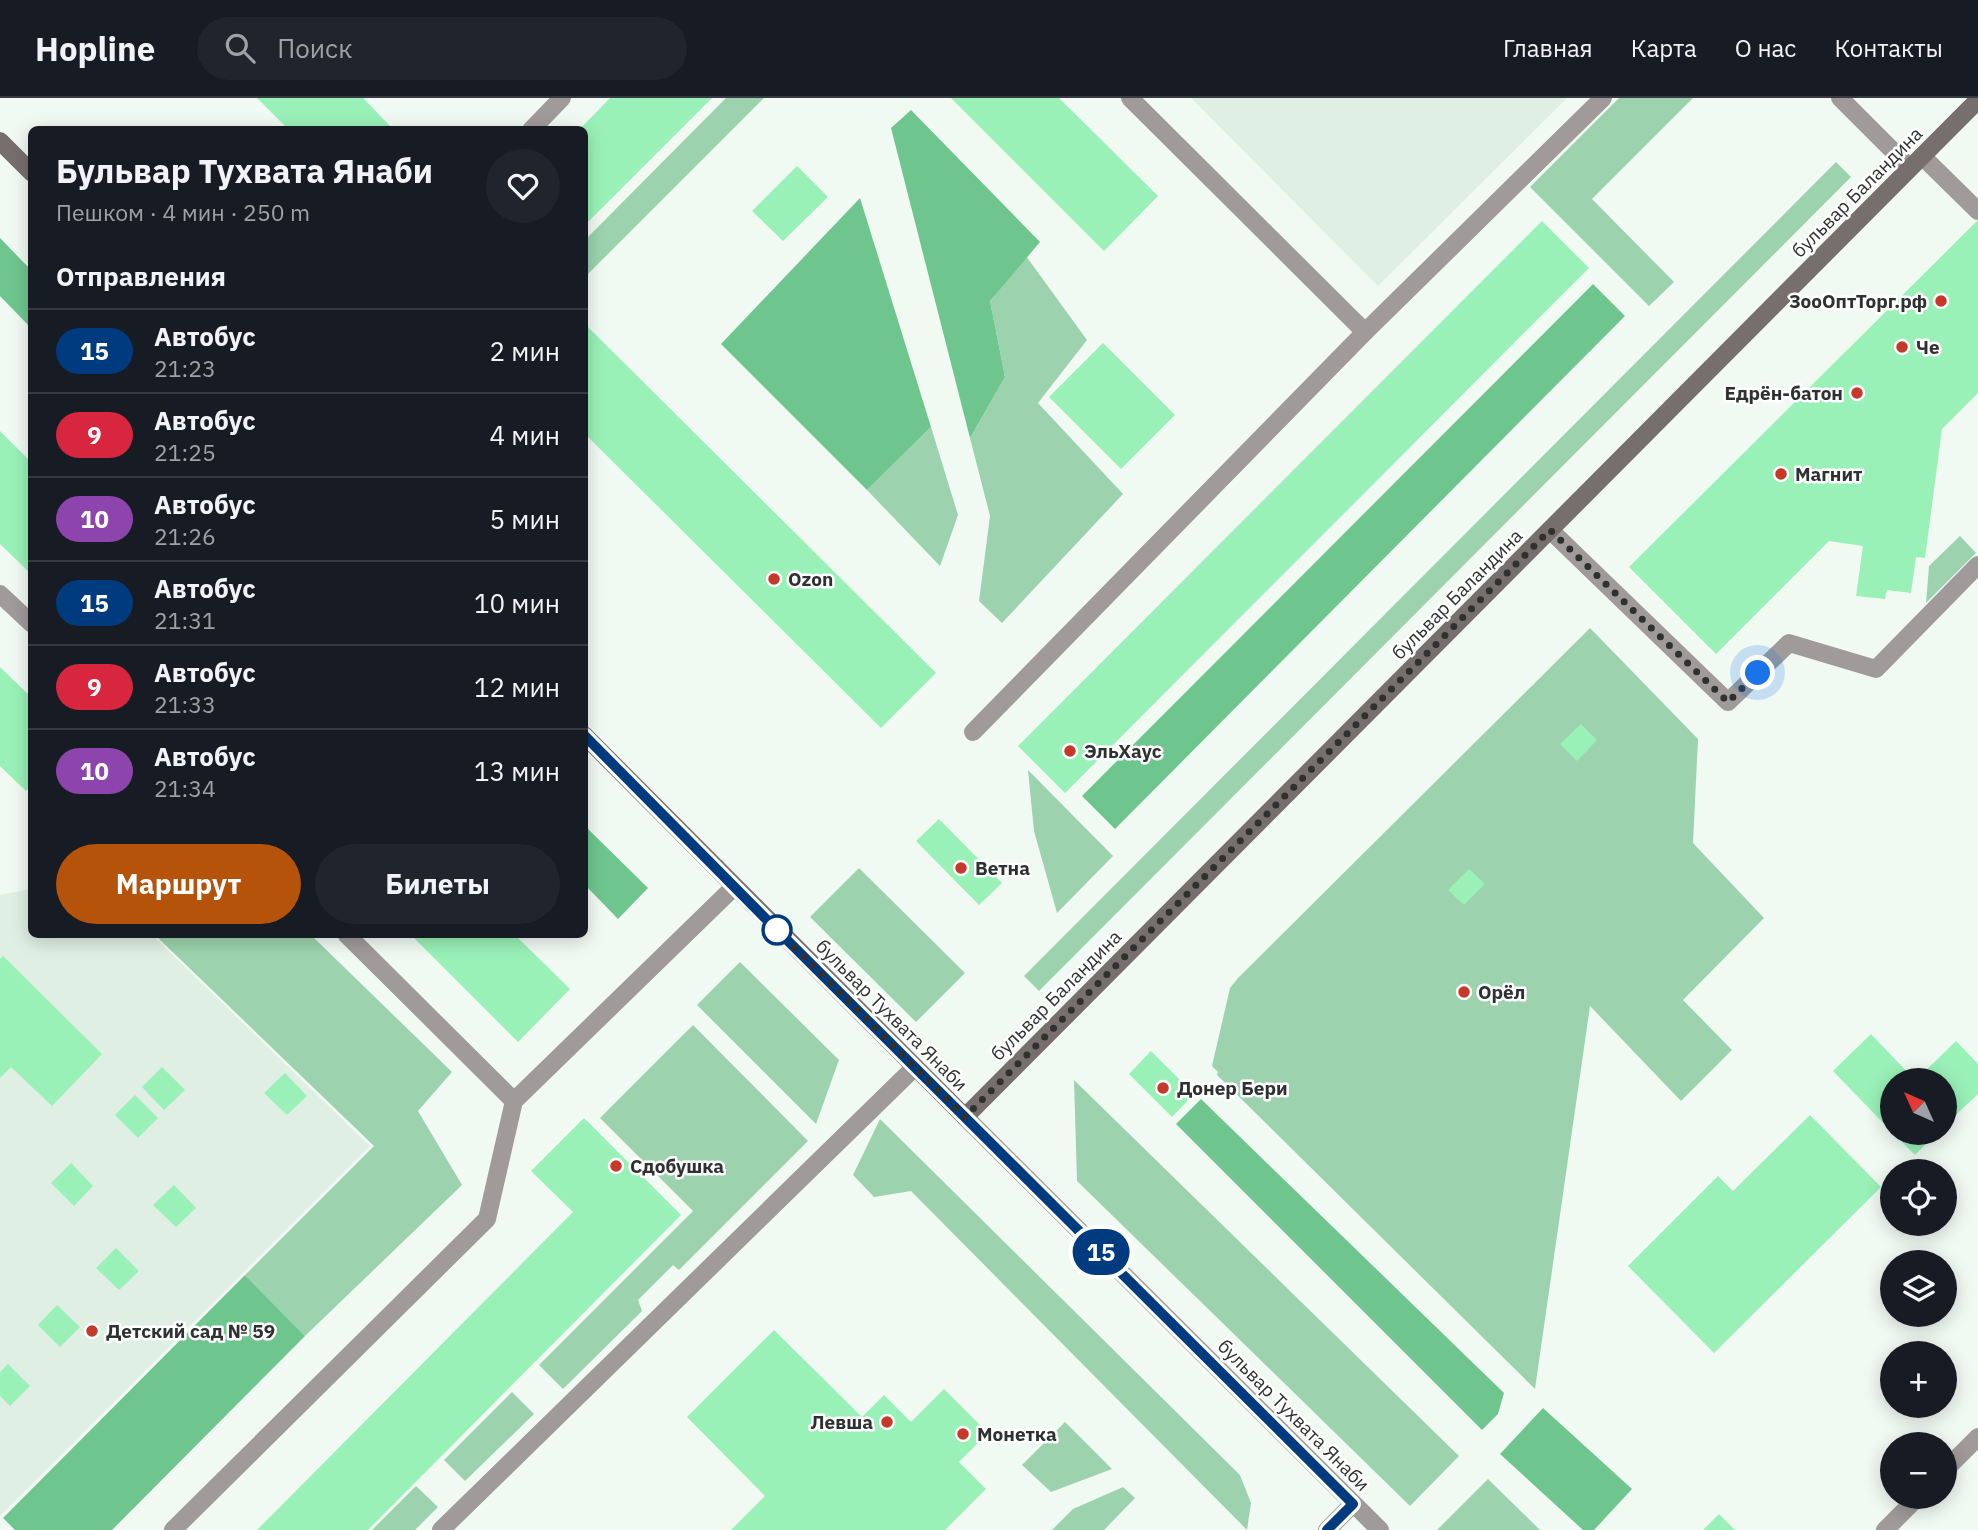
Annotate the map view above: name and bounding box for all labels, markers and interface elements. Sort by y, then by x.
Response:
search box [197,17,687,80]
text: Hopline [35,27,155,70]
icon: search [221,29,259,67]
text: Поиск [277,31,352,65]
text: Главная [1503,32,1593,64]
text: Карта [1631,32,1697,64]
text: О нас [1735,32,1796,64]
text: Контакты [1834,32,1943,64]
street label: бульвар Баландина [1787,122,1927,262]
text: Бульвар Тухвата Янаби [56,149,433,192]
button: heart [486,149,560,223]
text: Пешком · 4 мин · 250 m [56,197,310,227]
text: Отправления [56,259,226,293]
place label: ЗооОптТорг.рф [1789,289,1927,313]
marker: ЗооОптТорг.рф [1933,293,1949,309]
text: Автобус [154,319,256,353]
text: 2 мин [490,334,560,368]
text: 15 [80,335,109,367]
place label: Че [1916,335,1940,359]
marker: Че [1894,339,1910,355]
text: 21:23 [154,353,216,383]
place label: Едрён-батон [1724,381,1843,405]
marker: Едрён-батон [1849,385,1865,401]
text: Автобус [154,403,256,437]
text: 4 мин [490,418,560,452]
text: 9 [87,419,102,451]
text: 21:25 [154,437,216,467]
place label: Магнит [1795,462,1862,486]
marker: Магнит [1773,466,1789,482]
text: Автобус [154,487,256,521]
text: 5 мин [490,502,560,536]
text: 10 [80,503,109,535]
text: 21:26 [154,521,216,551]
street label: бульвар Баландина [1387,524,1527,664]
place label: Ozon [788,567,833,591]
text: Автобус [154,571,256,605]
marker: Ozon [766,571,782,587]
text: 10 мин [474,586,560,620]
text: 15 [80,587,109,619]
text: 21:31 [154,605,216,635]
text: Автобус [154,655,256,689]
your location [1740,655,1775,690]
text: 12 мин [474,670,560,704]
text: 9 [87,671,102,703]
text: 21:33 [154,689,216,719]
text: Автобус [154,739,256,773]
place label: ЭльХаус [1084,739,1162,763]
marker: ЭльХаус [1062,743,1078,759]
text: 13 мин [474,754,560,788]
text: 10 [80,755,109,787]
text: 21:34 [154,773,216,803]
button: Маршрут [56,844,301,924]
button: Билеты [315,844,560,924]
place label: Ветна [975,856,1030,880]
marker: Ветна [953,860,969,876]
unlabelled marker [762,915,792,945]
street label: бульвар Баландина [986,925,1126,1065]
street label: бульвар Тухвата Янаби [811,934,973,1096]
place label: Орёл [1478,980,1525,1004]
marker: Орёл [1456,984,1472,1000]
north arrow [1880,1068,1956,1144]
map controls [1880,1068,1957,1509]
place label: Донер Бери [1177,1076,1288,1100]
marker: Донер Бери [1155,1080,1171,1096]
place label: Сдобушка [630,1154,724,1178]
marker: Сдобушка [608,1158,624,1174]
button: locate [1880,1159,1957,1236]
line badge: 15 [1070,1229,1132,1275]
text: 15 [1087,1236,1115,1268]
button: layers [1880,1250,1957,1327]
place label: Детский сад № 59 [106,1319,275,1343]
marker: Детский сад № 59 [84,1323,100,1339]
street label: бульвар Тухвата Янаби [1213,1334,1375,1496]
button: + [1880,1341,1957,1418]
place label: Левша [810,1410,873,1434]
marker: Левша [879,1414,895,1430]
place label: Монетка [977,1422,1057,1446]
marker: Монетка [955,1426,971,1442]
button: − [1880,1432,1957,1509]

